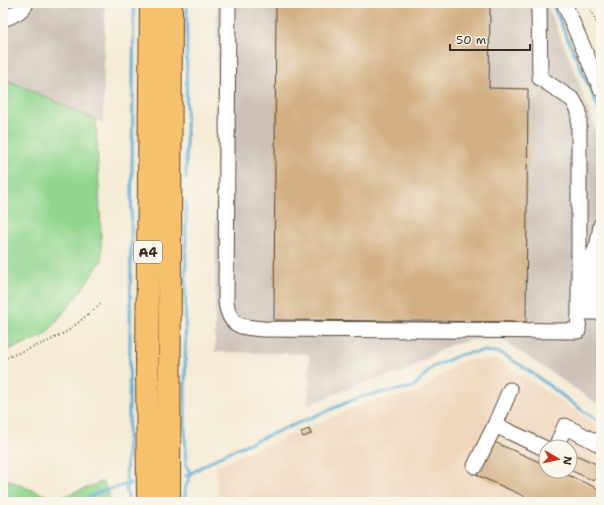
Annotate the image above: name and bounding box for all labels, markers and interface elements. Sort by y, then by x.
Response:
scale bar [450,26,530,52]
text: 50 m [456,32,486,48]
road number: A4 [134,241,162,263]
north arrow [538,439,578,479]
text: N [559,455,575,466]

